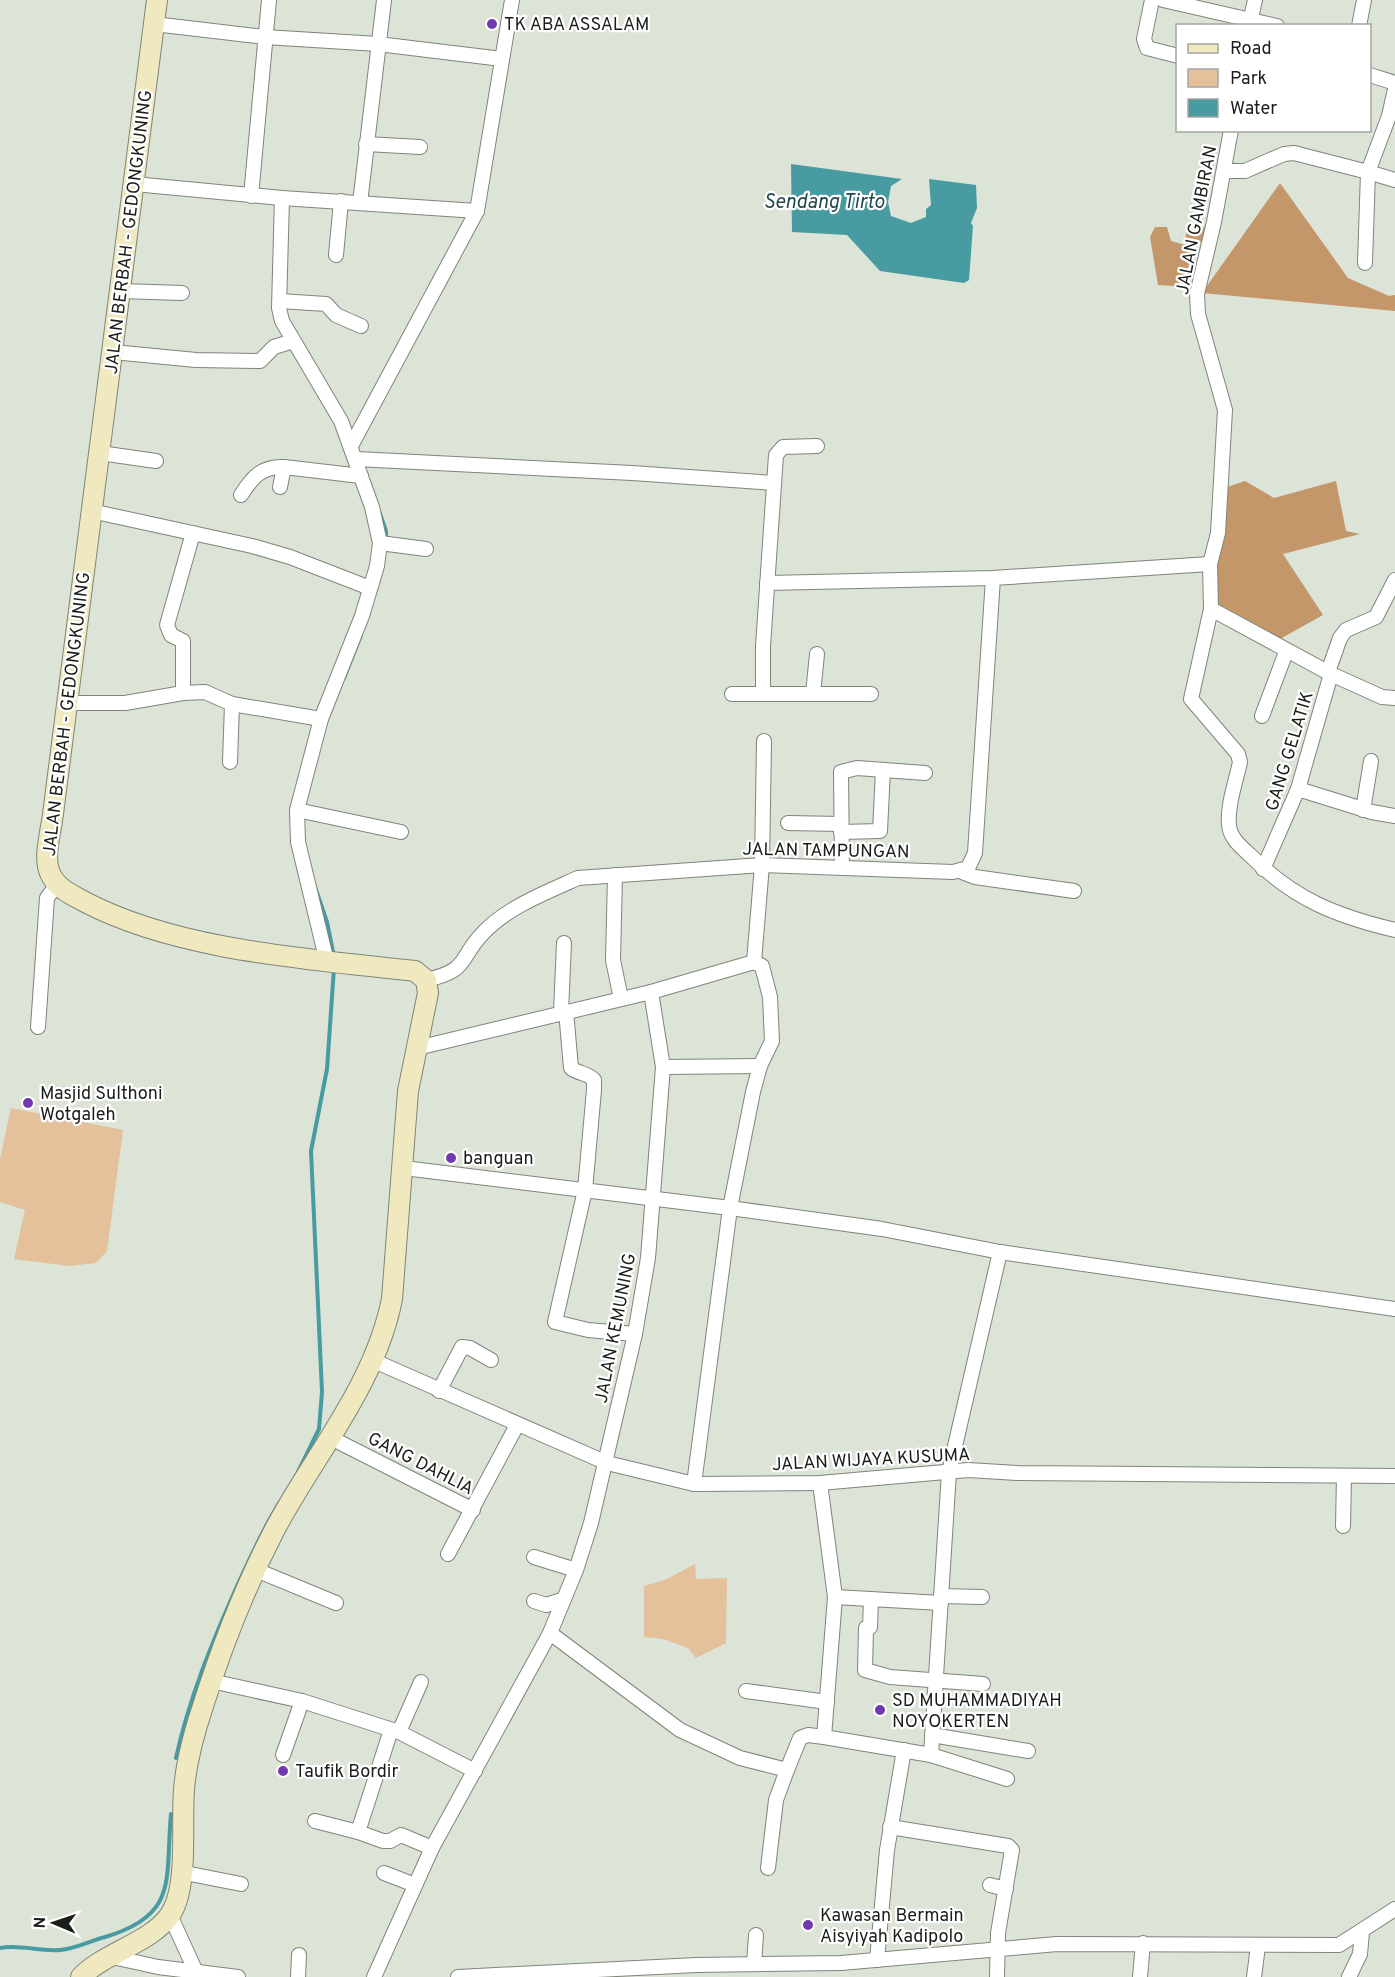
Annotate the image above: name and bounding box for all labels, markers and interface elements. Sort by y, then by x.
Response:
place label: TK ABA ASSALAM [504,14,649,37]
marker: TK ABA ASSALAM [485,17,499,31]
legend [1176,24,1371,132]
text: Road [1230,38,1272,61]
text: Park [1230,68,1267,91]
street label: JALAN BERBAH - GEDONGKUNING [101,89,158,376]
text: Water [1230,98,1277,121]
street label: JALAN GAMBIRAN [1172,144,1223,297]
water label: Sendang Tirto [764,190,885,216]
street label: JALAN BERBAH - GEDONGKUNING [39,571,96,858]
street label: GANG GELATIK [1261,689,1320,814]
street label: JALAN TAMPUNGAN [742,839,910,864]
place label: Masjid Sulthoni Wotgaleh [40,1083,162,1127]
marker: Masjid Sulthoni Wotgaleh [21,1096,35,1110]
place label: banguan [463,1148,534,1171]
marker: banguan [444,1151,458,1165]
street label: JALAN KEMUNING [591,1251,642,1405]
street label: GANG DAHLIA [363,1428,477,1501]
street label: JALAN WIJAYA KUSUMA [771,1444,971,1477]
place label: SD MUHAMMADIYAH NOYOKERTEN [892,1690,1062,1734]
marker: SD MUHAMMADIYAH NOYOKERTEN [873,1703,887,1717]
place label: Taufik Bordir [295,1761,398,1784]
marker: Taufik Bordir [276,1764,290,1778]
north arrow [24,1893,84,1953]
place label: Kawasan Bermain Aisyiyah Kadipolo [820,1905,964,1949]
text: N [31,1916,51,1929]
marker: Kawasan Bermain Aisyiyah Kadipolo [801,1918,815,1932]

